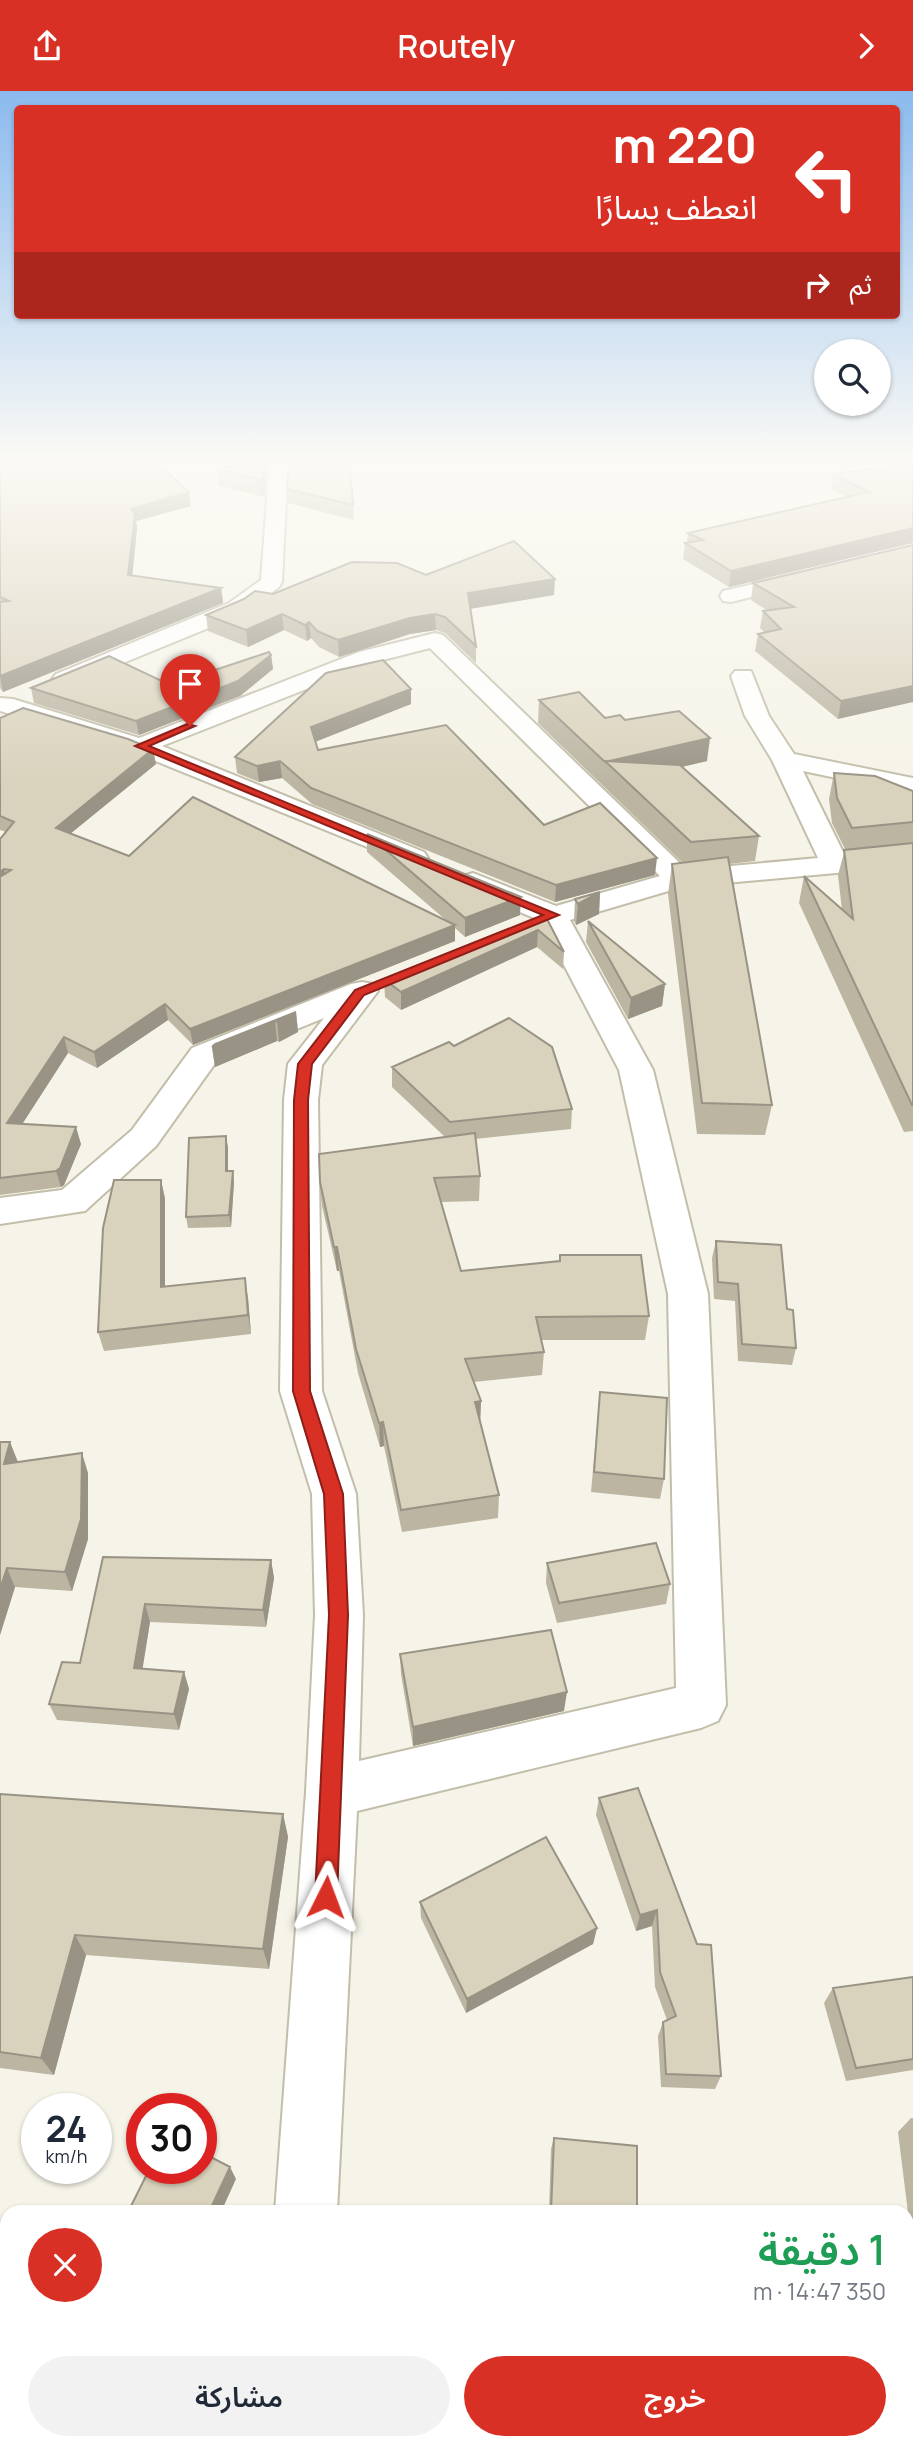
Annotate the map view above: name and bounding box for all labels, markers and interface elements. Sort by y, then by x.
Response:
text: Routely [398,24,515,68]
icon: share [28,27,66,65]
icon: forward [847,27,885,65]
text: 220 m [613,111,757,178]
icon: left [781,133,872,224]
text: انعطف يسارًا [595,185,757,229]
icon: right [798,266,836,304]
text: ثم [850,266,872,302]
map controls [814,339,891,416]
button: search [814,339,891,416]
pin [160,654,220,726]
icon: arrive [171,665,209,703]
position arrow [289,1860,363,1934]
speed limit sign: 30 [126,2093,217,2184]
text: 24 [46,2105,87,2153]
text: km/h [46,2144,87,2168]
text: 1 دقيقة [758,2220,886,2278]
button: close [28,2228,102,2302]
text: 350 m · 14:47 [753,2275,886,2307]
button: مشاركة [28,2356,450,2436]
button: خروج [464,2356,886,2436]

